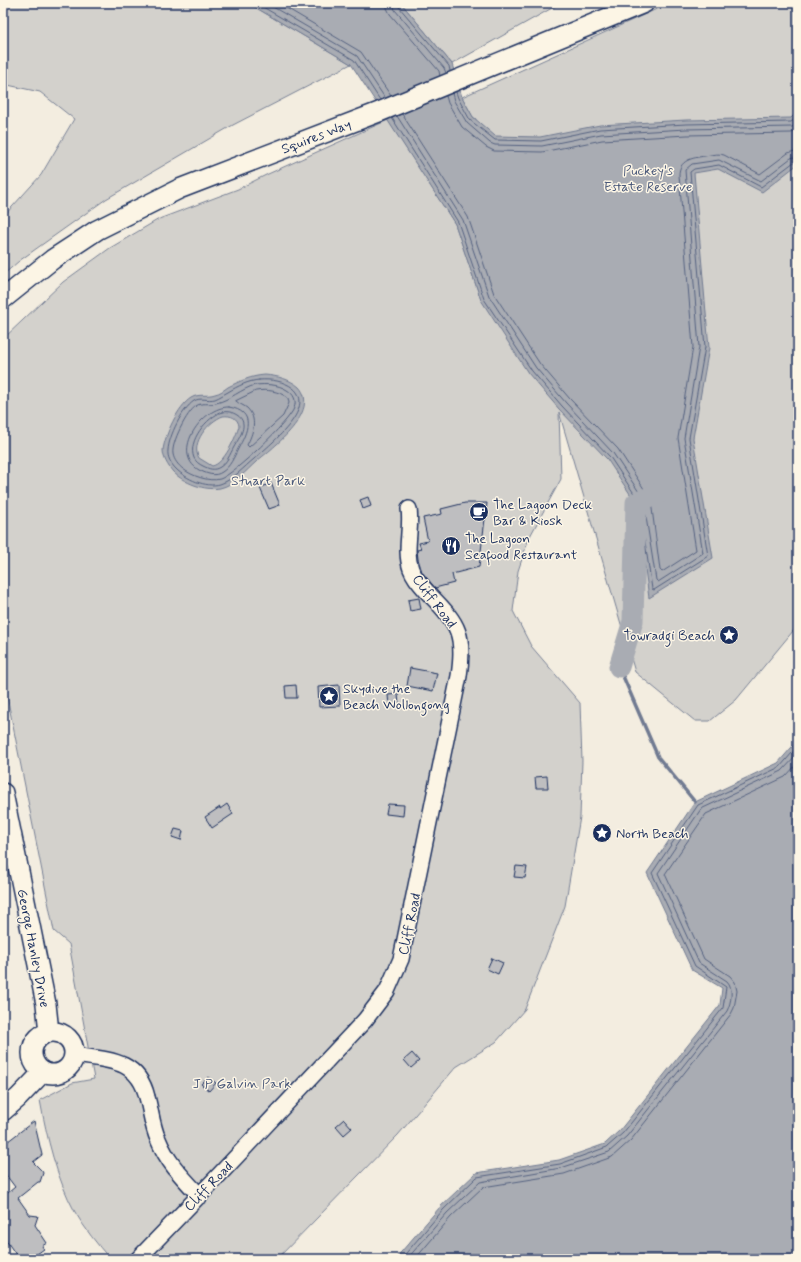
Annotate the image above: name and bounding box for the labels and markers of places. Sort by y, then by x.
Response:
place label: The Lagoon Deck Bar & Kiosk [493,496,592,530]
cafe icon: The Lagoon Deck Bar & Kiosk [468,501,490,523]
place label: The Lagoon Seafood Restaurant [465,530,578,566]
restaurant icon: The Lagoon Seafood Restaurant [440,535,462,557]
place icon: Towradgi Beach [718,624,740,646]
place label: Towradgi Beach [624,627,715,647]
place label: Skydive the Beach Wollongong [343,680,450,716]
place icon: Skydive the Beach Wollongong [318,685,340,707]
place icon: North Beach [591,822,613,844]
place label: North Beach [616,825,689,843]

